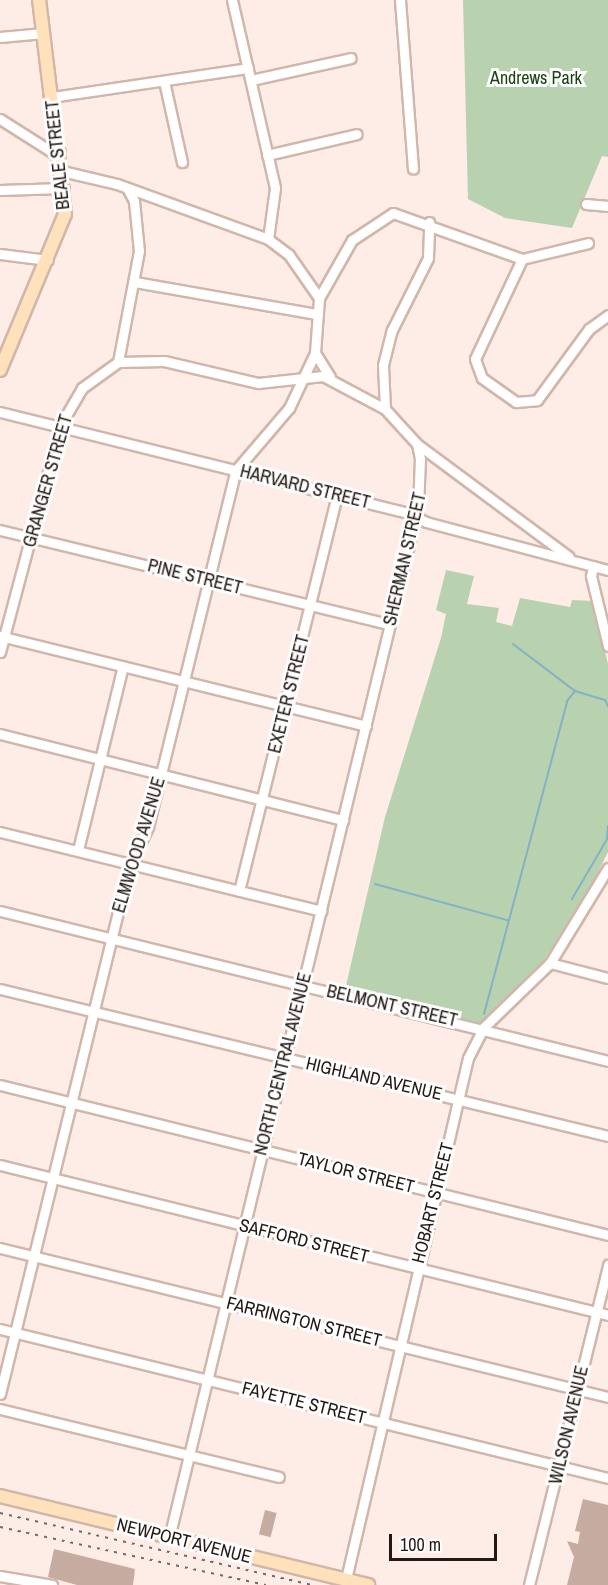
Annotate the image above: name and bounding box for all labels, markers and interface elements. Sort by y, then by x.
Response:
park label: Andrews Park [490,67,582,89]
street label: BEALE STREET [42,99,74,211]
street label: GRANGER STREET [19,412,77,550]
street label: HARVARD STREET [238,460,372,514]
street label: SHERMAN STREET [379,490,431,628]
street label: PINE STREET [145,555,245,599]
street label: EXETER STREET [264,632,314,756]
street label: ELMWOOD AVENUE [108,774,170,916]
street label: NORTH CENTRAL AVENUE [250,970,316,1158]
street label: BELMONT STREET [324,980,460,1032]
street label: HIGHLAND AVENUE [303,1053,445,1105]
street label: HOBART STREET [408,1140,458,1266]
street label: TAYLOR STREET [296,1148,416,1198]
street label: SAFFORD STREET [237,1214,371,1268]
street label: FARRINGTON STREET [224,1292,384,1352]
street label: WILSON AVENUE [545,1363,593,1487]
street label: FAYETTE STREET [240,1377,368,1429]
street label: NEWPORT AVENUE [114,1514,254,1568]
scale bar [392,1522,500,1560]
text: 100 m [400,1532,441,1557]

